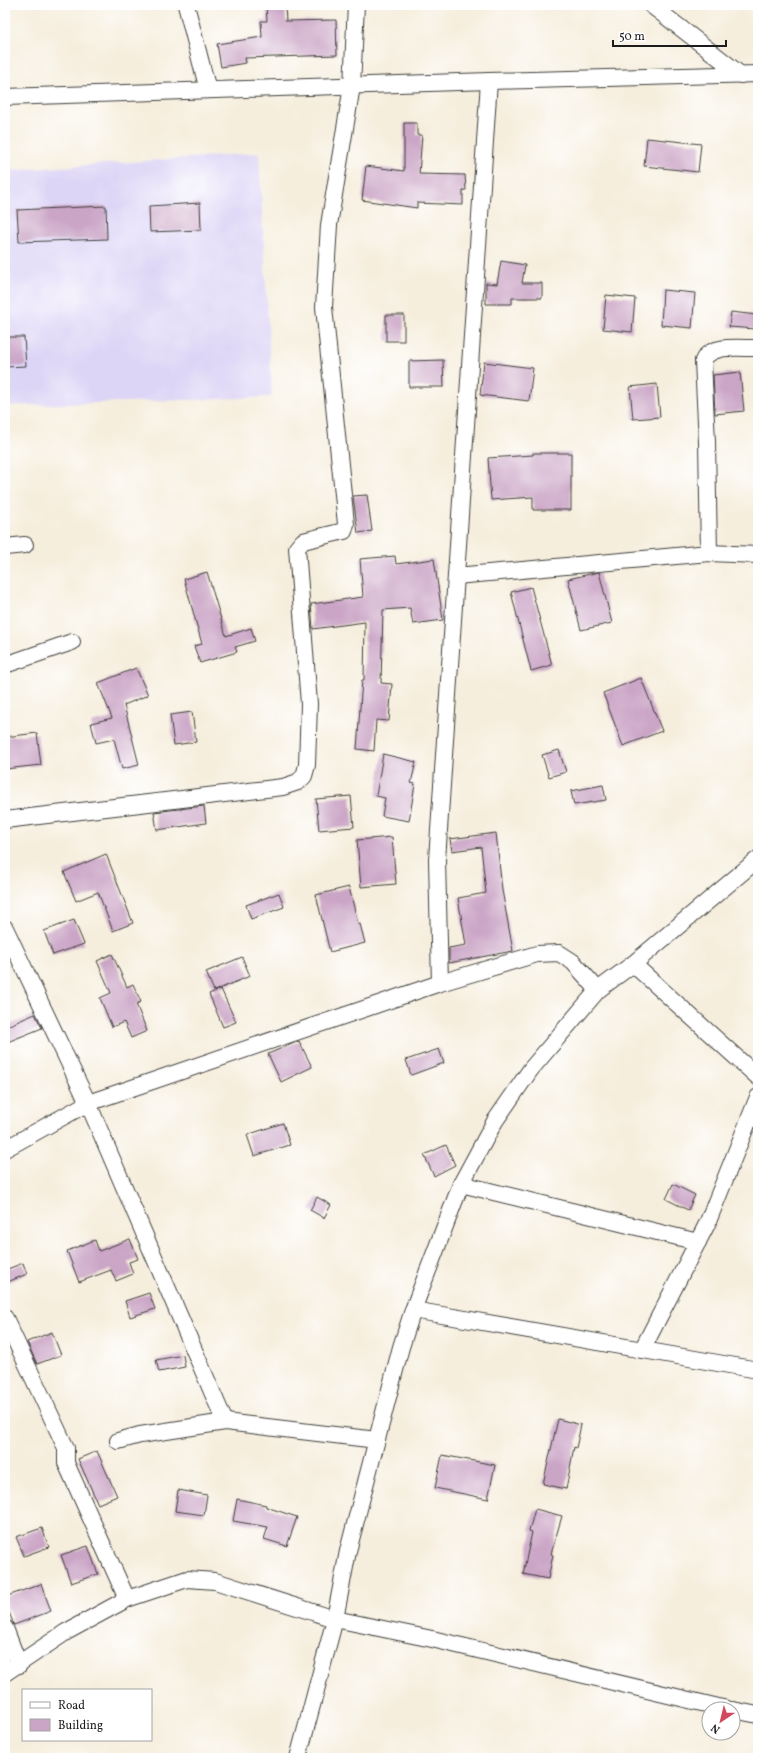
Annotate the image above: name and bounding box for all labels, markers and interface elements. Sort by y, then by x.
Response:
scale bar [613,22,726,48]
text: 50 m [619,29,645,45]
legend [22,1689,152,1741]
text: Road [58,1698,85,1714]
north arrow [701,1701,741,1741]
text: Building [58,1718,103,1734]
text: N [709,1720,724,1736]

